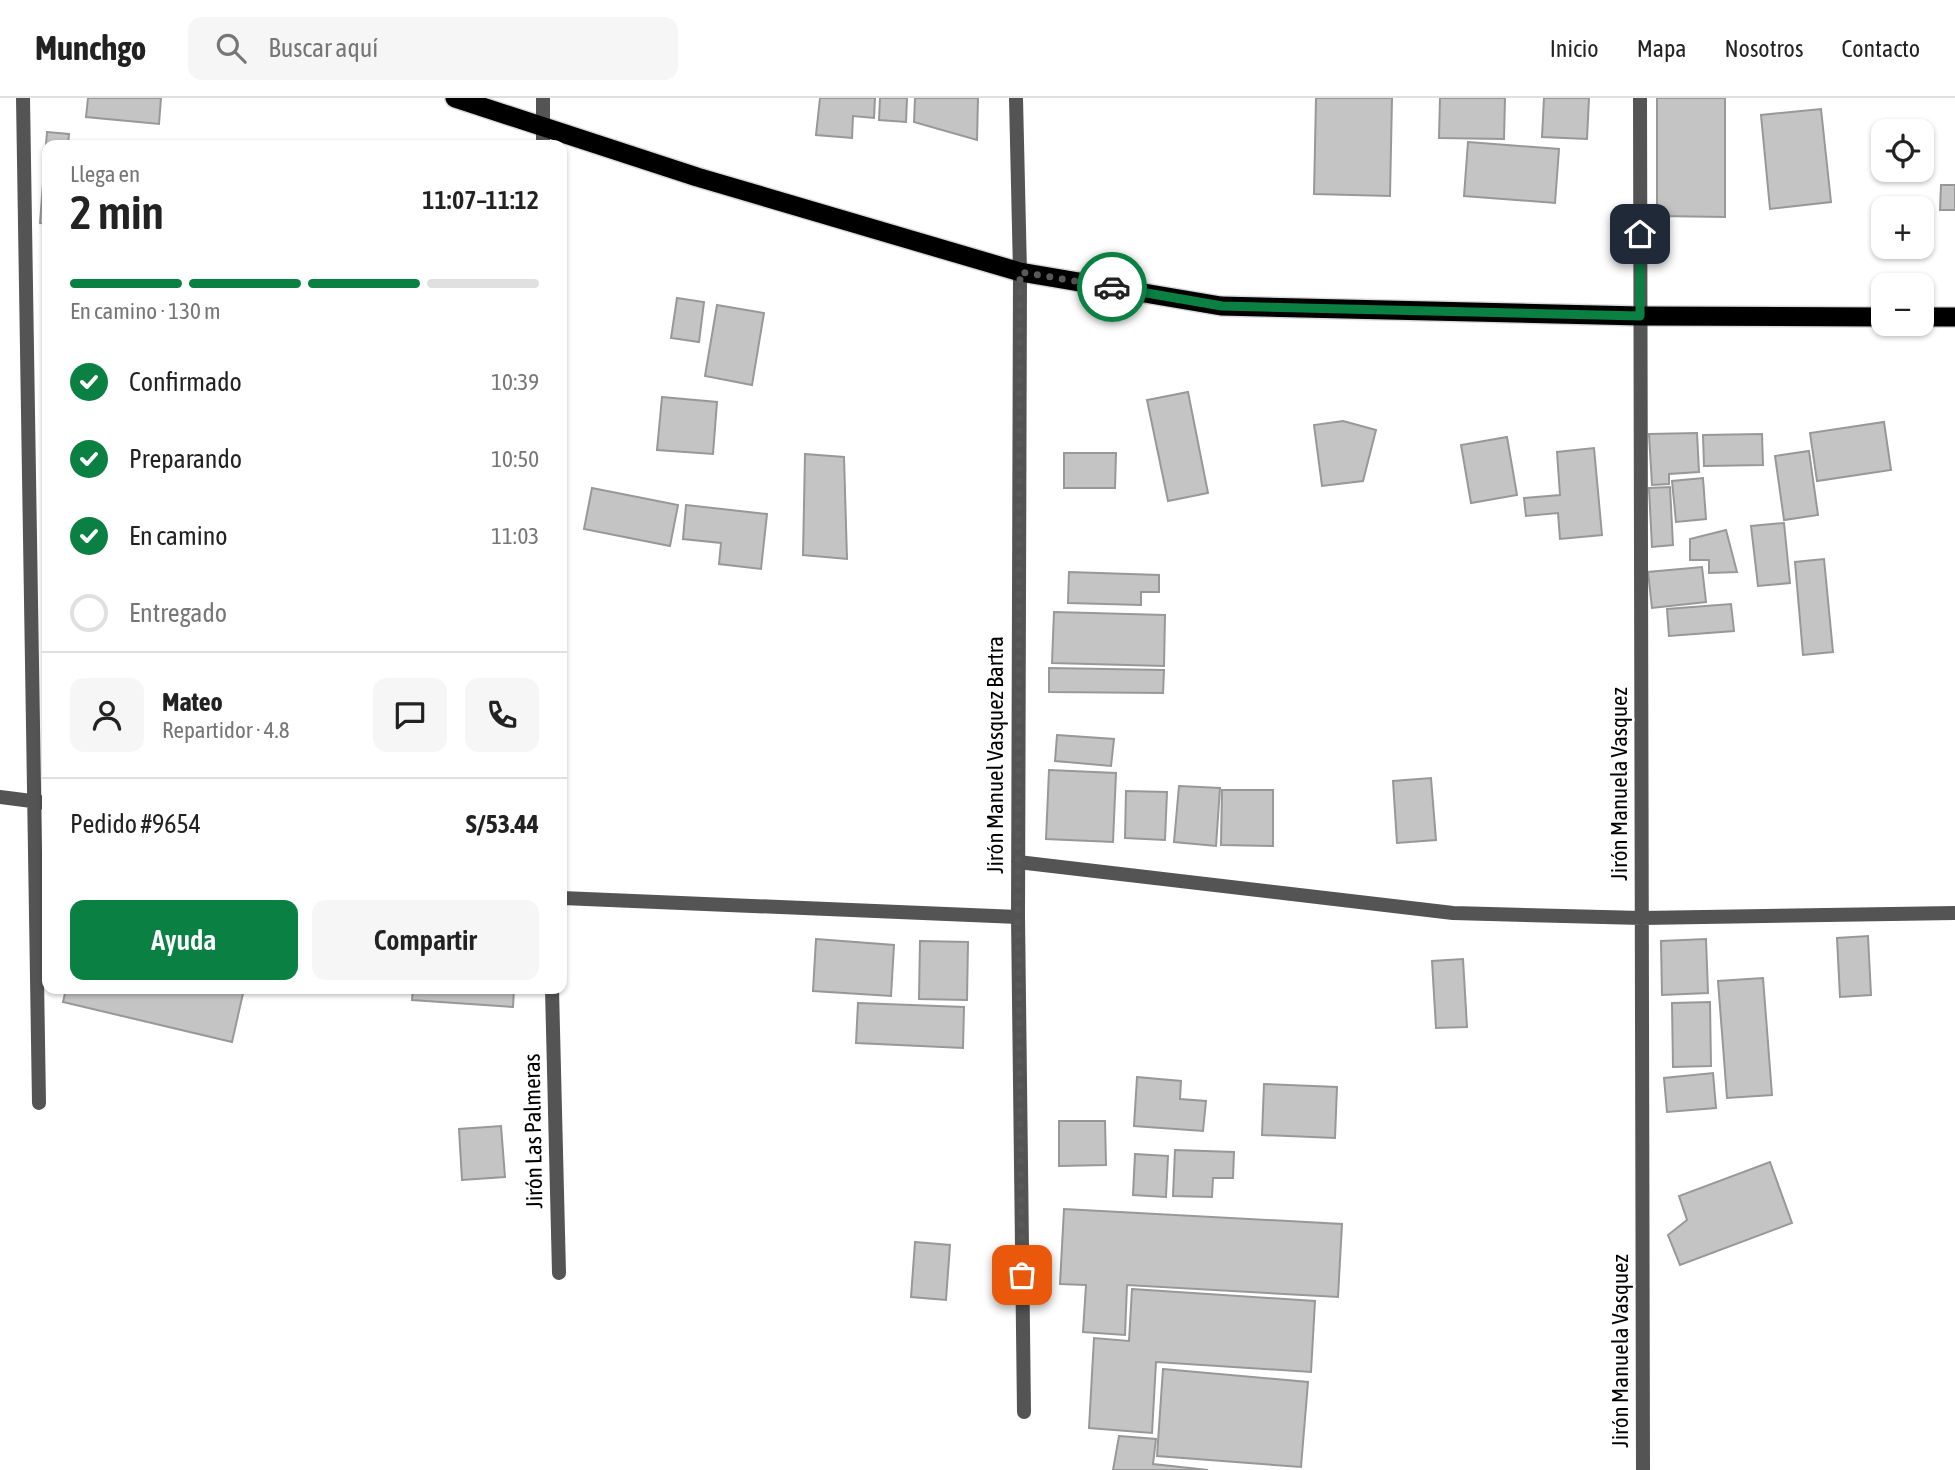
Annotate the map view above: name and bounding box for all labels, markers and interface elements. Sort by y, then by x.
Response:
search box [188,17,678,80]
text: Munchgo [35,29,146,67]
icon: search [212,29,250,67]
text: Buscar aquí [268,33,378,63]
text: Inicio [1550,35,1599,62]
text: Mapa [1637,35,1686,62]
text: Nosotros [1724,35,1803,62]
text: Contacto [1841,35,1920,62]
map controls [1871,119,1934,336]
button: locate [1871,119,1934,182]
text: Llega en [70,161,140,187]
text: 11:07–11:12 [422,185,539,215]
text: 2 min [70,186,164,239]
button: + [1871,196,1934,259]
pin [1610,204,1670,264]
icon: home [1621,215,1659,253]
courier [1077,252,1147,322]
icon: car [1093,268,1131,306]
button: − [1871,273,1934,336]
text: En camino · 130 m [70,298,221,324]
icon: check [70,363,108,401]
text: Confirmado [129,367,242,397]
text: 10:39 [491,369,539,395]
icon: check [70,440,108,478]
text: Preparando [129,444,242,474]
text: 10:50 [491,446,539,472]
icon: check [70,517,108,555]
text: En camino [129,521,228,551]
text: 11:03 [491,523,539,549]
text: Entregado [129,598,227,628]
street label: Jirón Manuel Vasquez Bartra [982,636,1008,874]
button: person [70,678,144,752]
button: chat [373,678,447,752]
button: phone [465,678,539,752]
text: Mateo [162,687,223,717]
street label: Jirón Manuela Vasquez [1606,687,1632,881]
text: Repartidor · 4.8 [162,717,289,743]
text: Pedido #9654 [70,809,201,839]
text: S/53.44 [466,809,539,839]
button: Ayuda [70,900,298,980]
button: Compartir [312,900,539,980]
street label: Jirón Las Palmeras [519,1053,547,1209]
pin [992,1245,1052,1305]
street label: Jirón Manuela Vasquez [1607,1254,1633,1448]
icon: bag [1003,1256,1041,1294]

